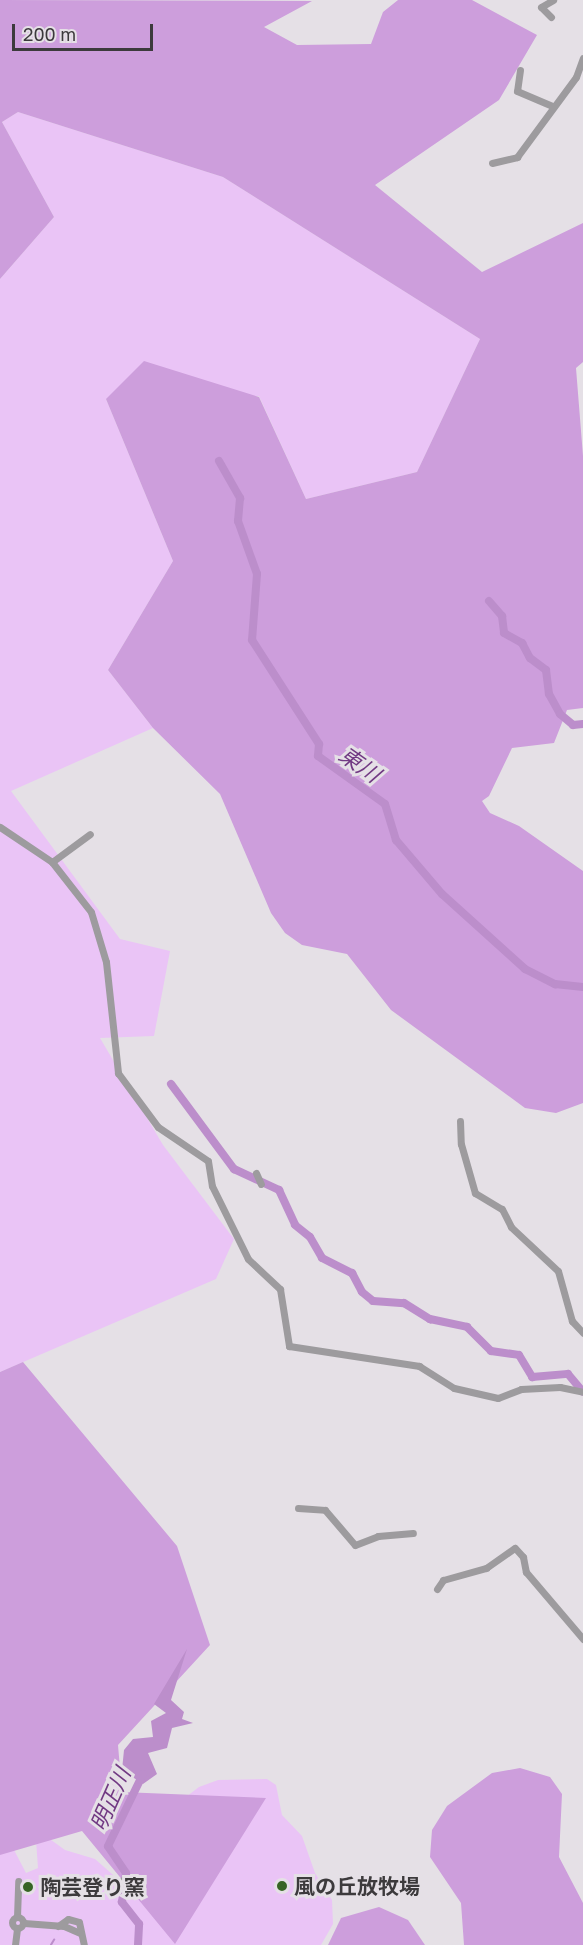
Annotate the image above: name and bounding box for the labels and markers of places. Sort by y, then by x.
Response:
place label: 風の丘放牧場 [294,1873,420,1899]
place label: 陶芸登り窯 [40,1874,145,1900]
marker: 風の丘放牧場 [275,1879,289,1893]
marker: 陶芸登り窯 [21,1880,35,1894]

